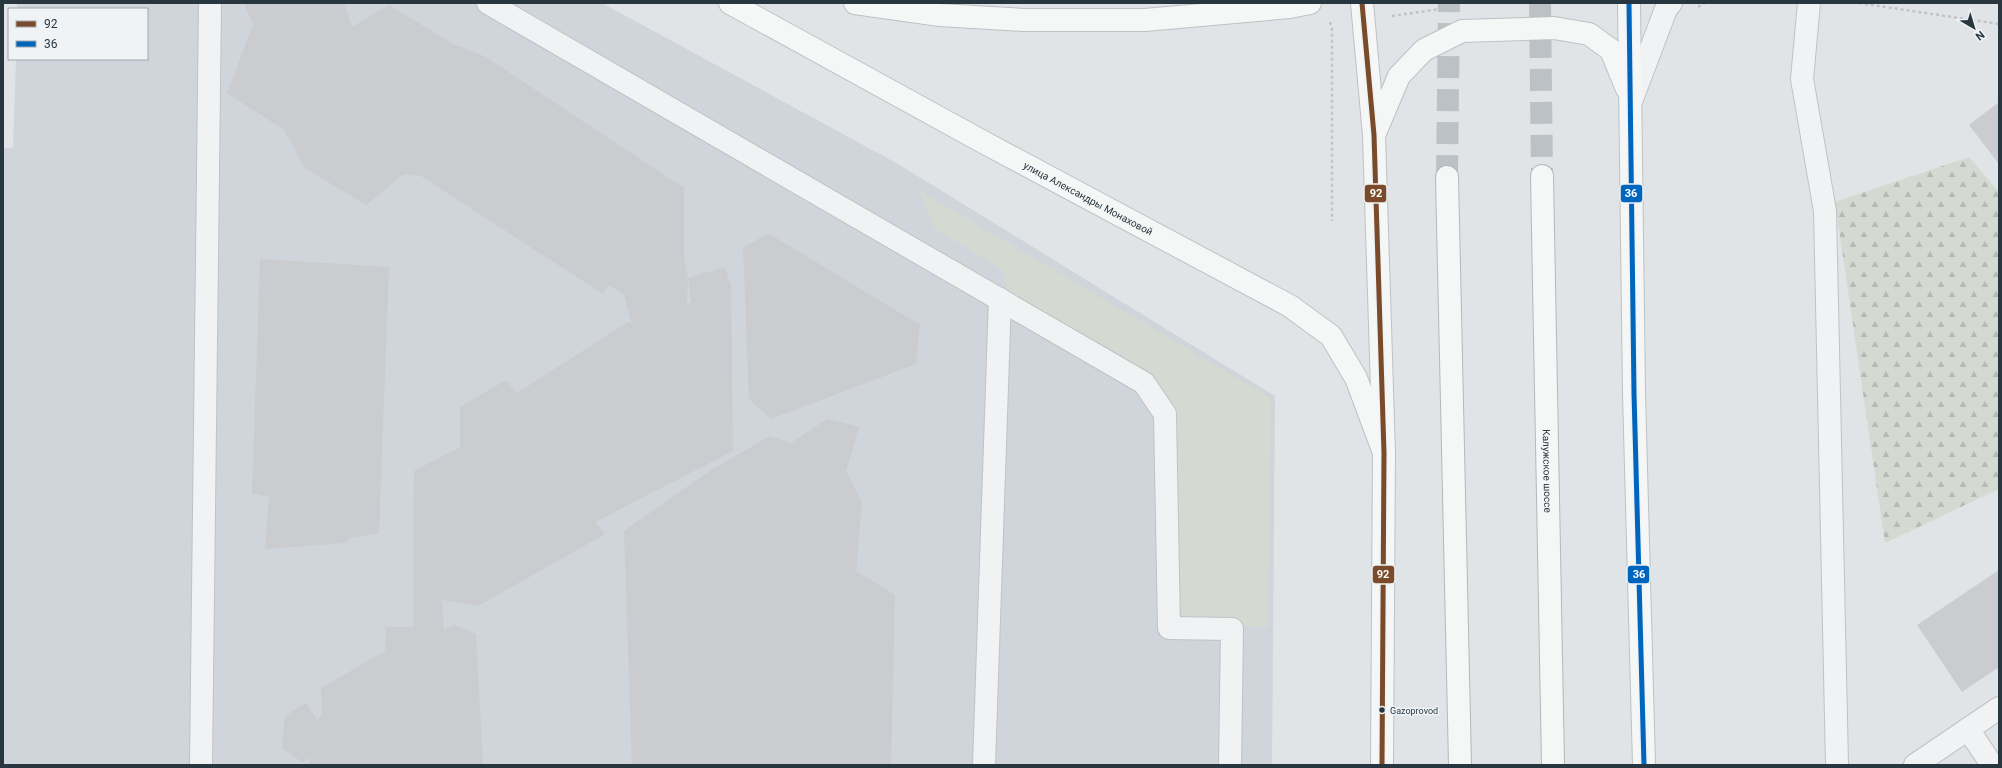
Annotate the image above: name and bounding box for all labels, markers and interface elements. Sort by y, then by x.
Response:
legend [8,8,148,60]
north arrow [1954,8,1994,48]
text: 92 [44,17,58,31]
text: N [1973,28,1987,43]
text: 36 [44,37,58,51]
street label: улица Александры Монаховой [1022,160,1155,238]
line badge: 92 [1364,184,1387,203]
line badge: 36 [1620,184,1643,203]
text: 92 [1370,187,1382,200]
text: 36 [1625,187,1637,200]
street label: Калужское шоссе [1541,429,1553,513]
line badge: 92 [1372,565,1395,584]
line badge: 36 [1627,565,1650,584]
text: 92 [1377,568,1389,581]
text: 36 [1633,568,1645,581]
marker: Gazoprovod [1377,705,1387,715]
place label: Gazoprovod [1390,706,1438,716]

